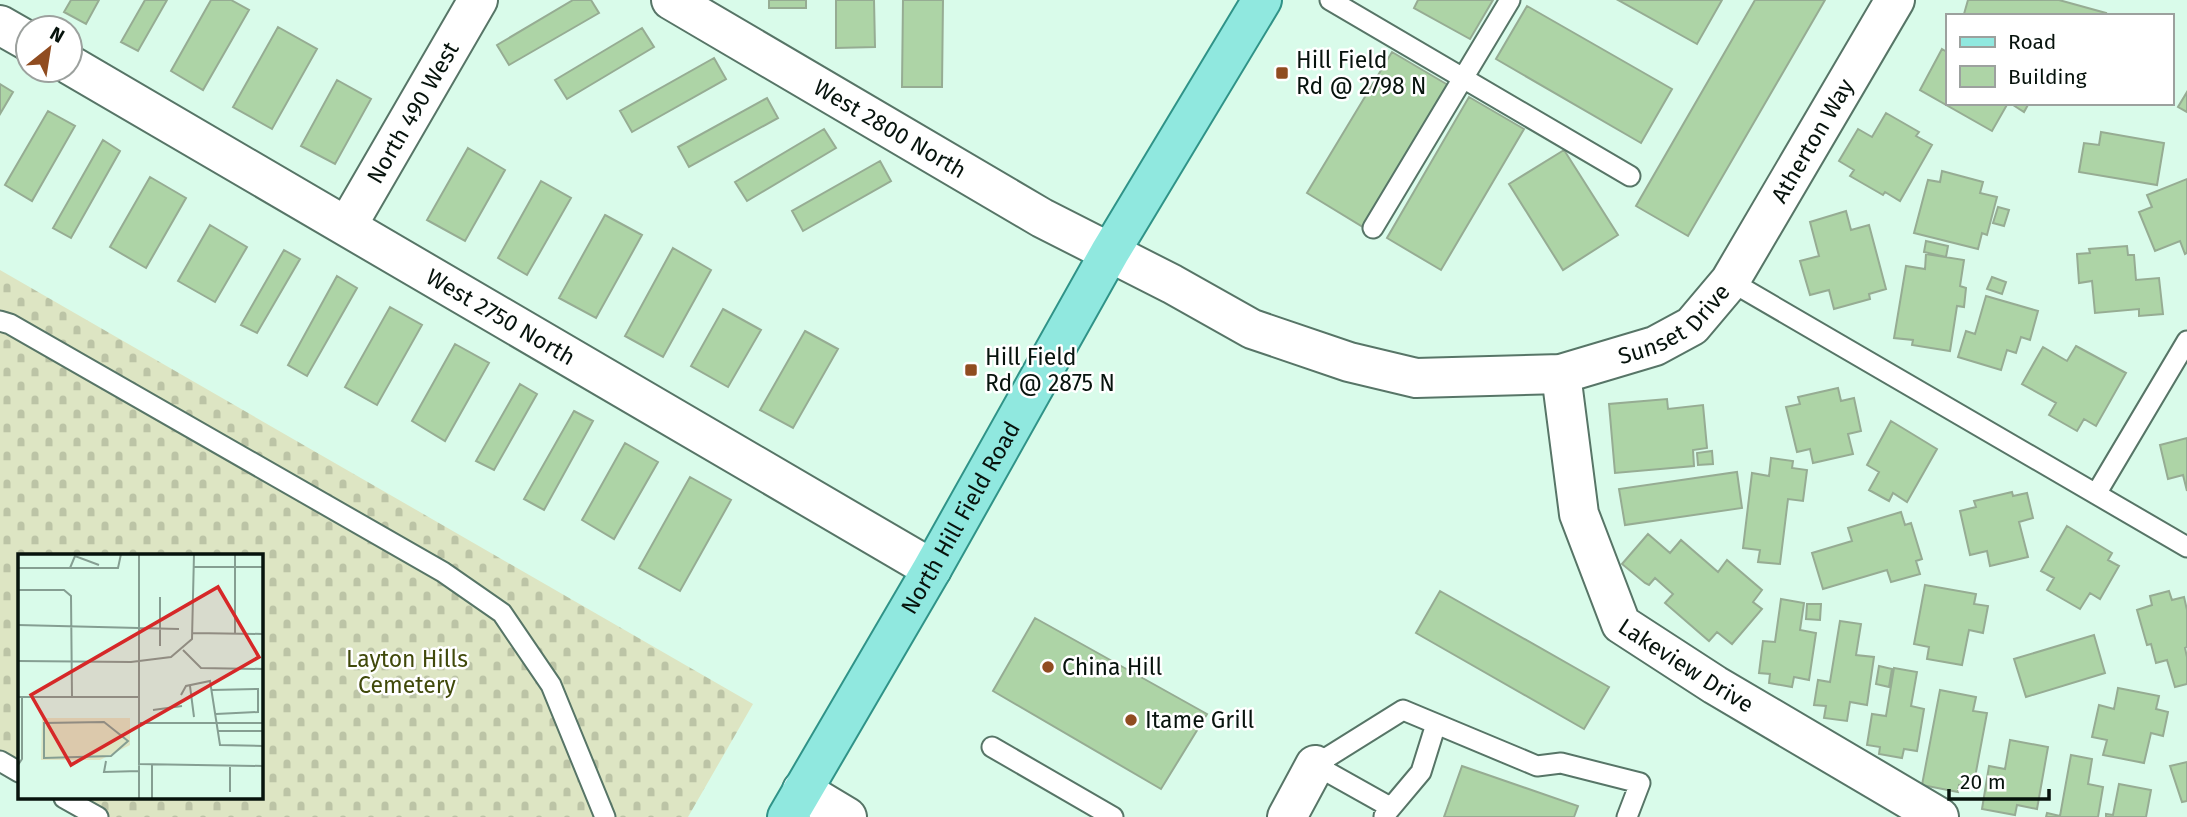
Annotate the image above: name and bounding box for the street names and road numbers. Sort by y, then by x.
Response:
street label: North 490 West [361,36,465,189]
street label: West 2800 North [809,73,971,184]
street label: Atherton Way [1765,73,1860,208]
street label: West 2750 North [421,262,580,371]
street label: Sunset Drive [1615,278,1736,370]
street label: North Hill Field Road [895,416,1026,619]
street label: Lakeview Drive [1613,612,1759,719]

